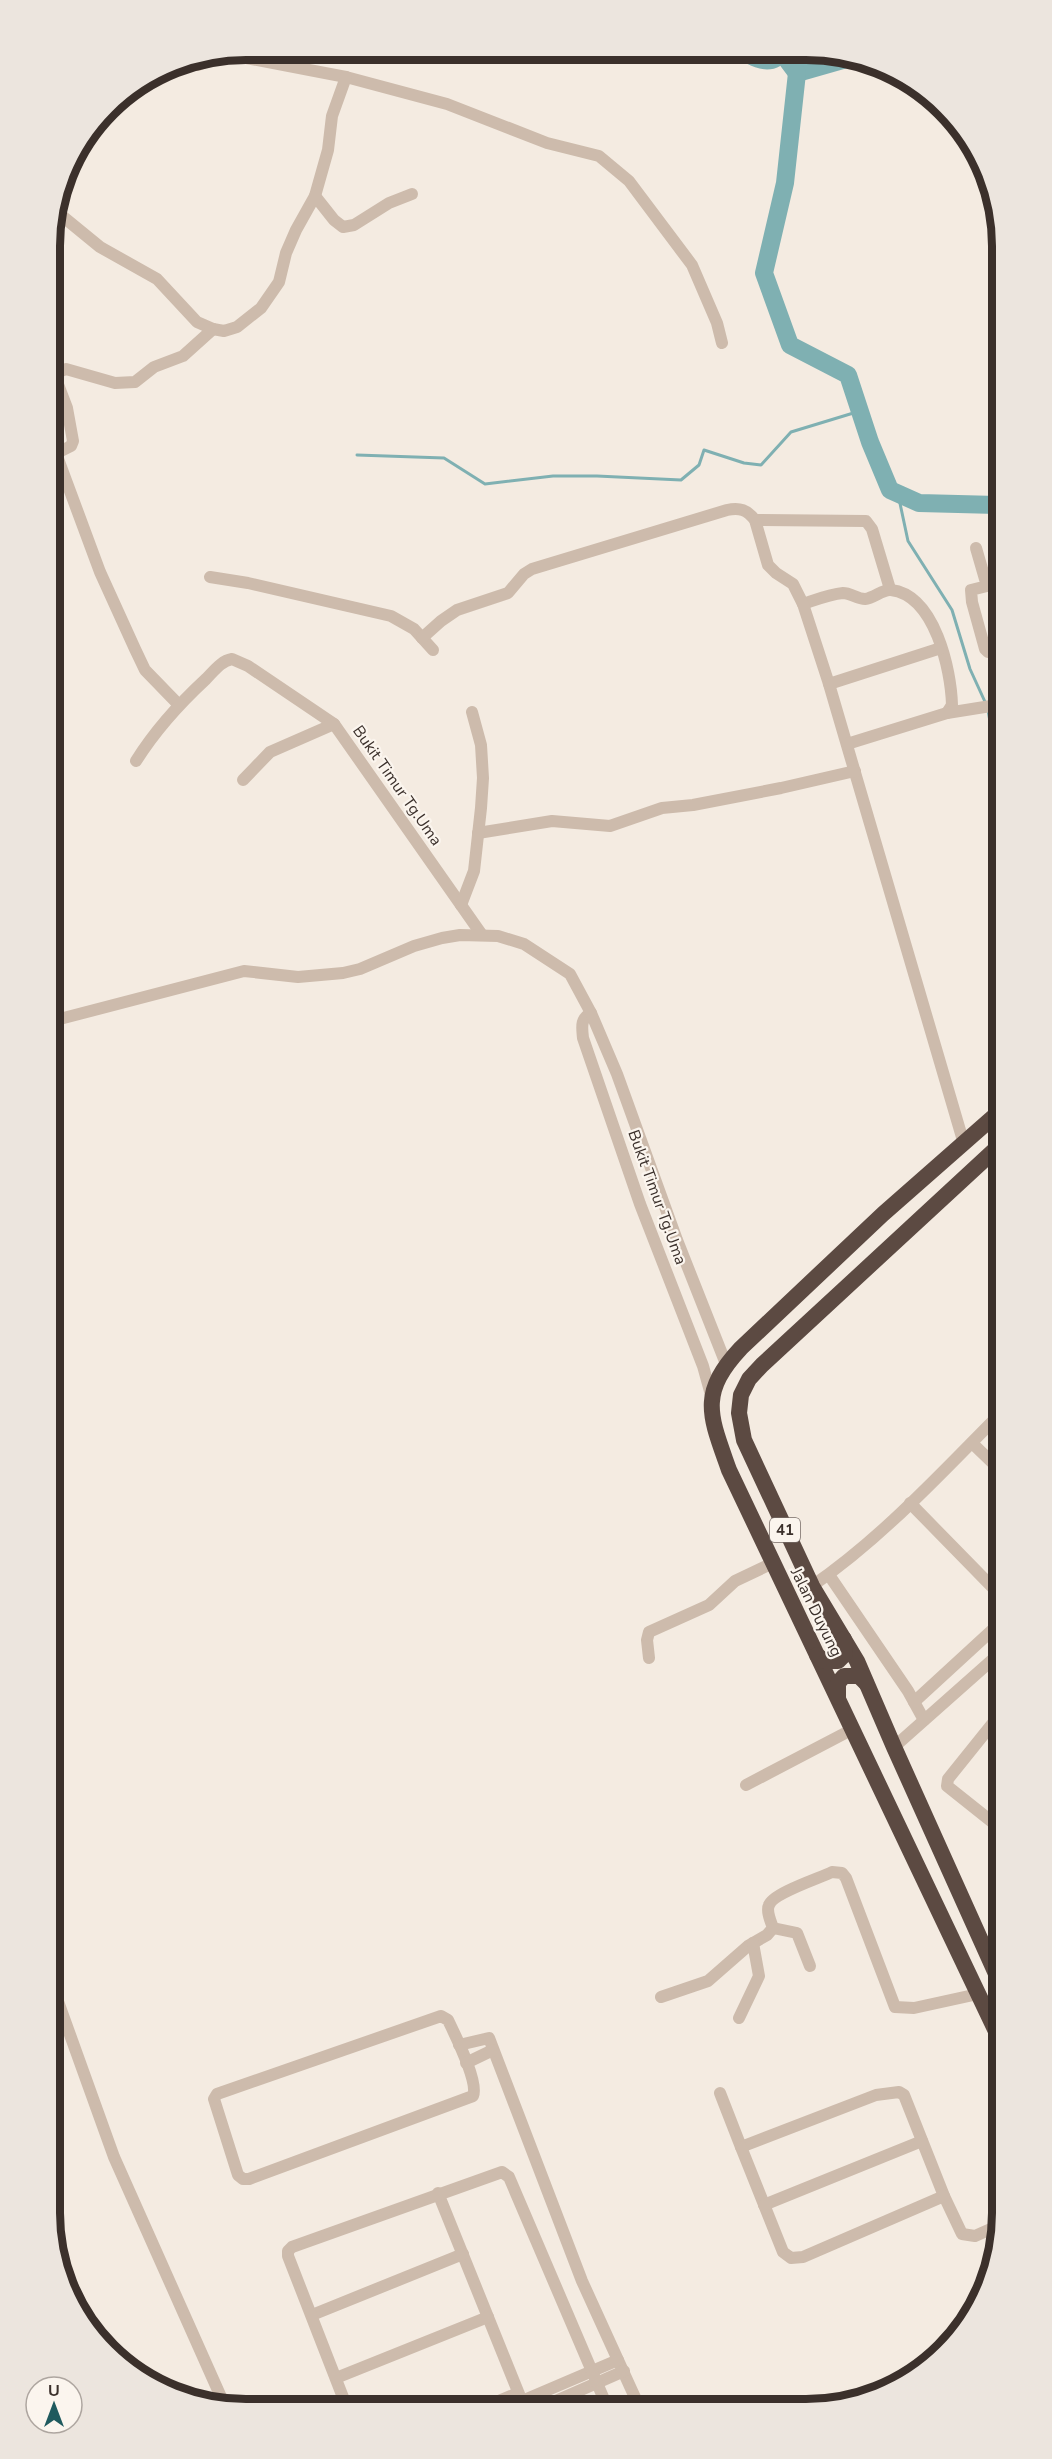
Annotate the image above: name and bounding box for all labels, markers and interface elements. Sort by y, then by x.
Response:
street label: Bukit Timur Tg.Uma [347,721,447,850]
street label: Bukit Timur Tg.Uma [622,1127,692,1268]
road number: 41 [770,1518,800,1542]
street label: Jalan Duyung [785,1563,847,1661]
north arrow [24,2375,84,2435]
text: U [48,2380,60,2402]

